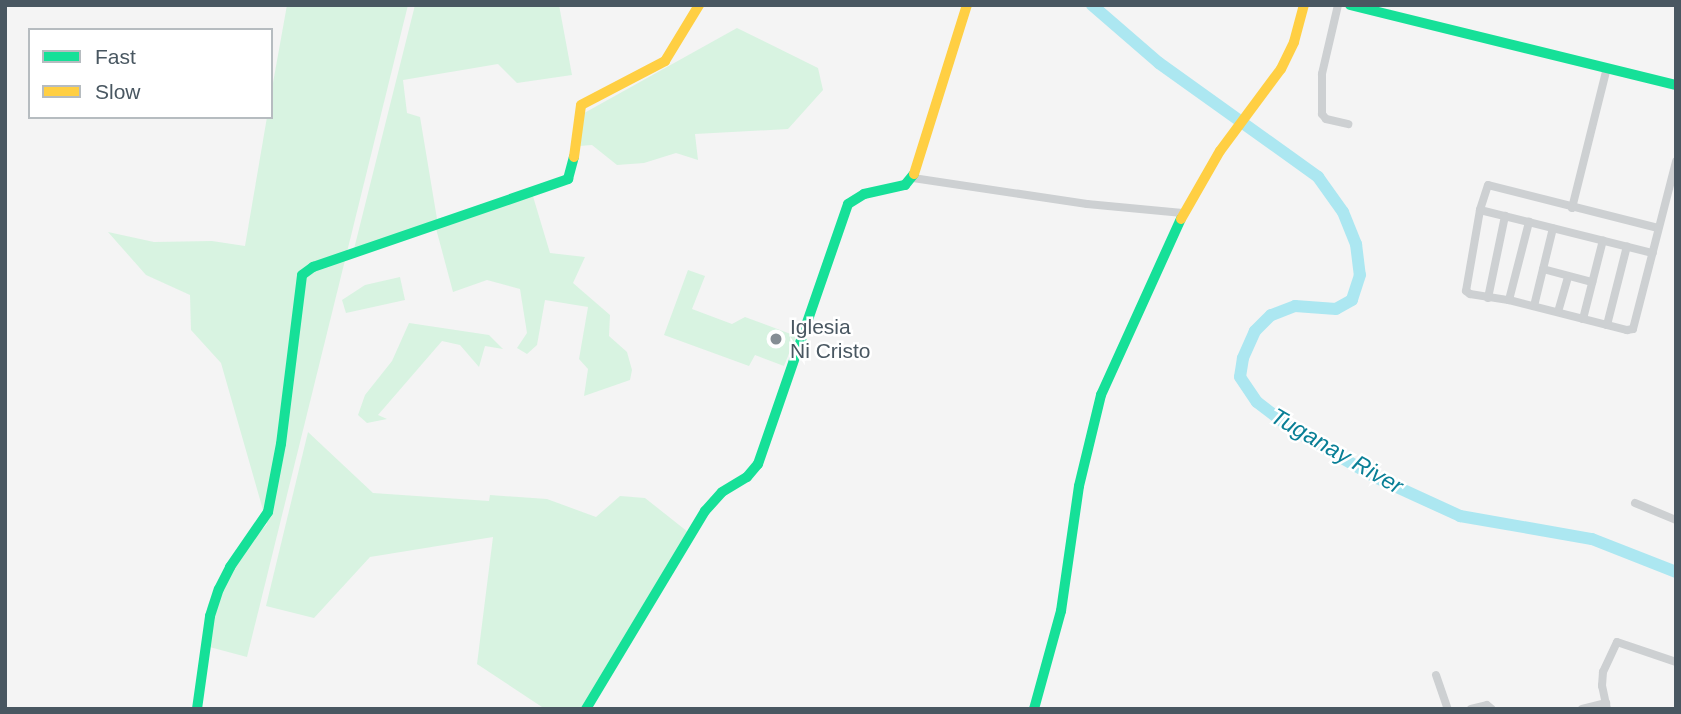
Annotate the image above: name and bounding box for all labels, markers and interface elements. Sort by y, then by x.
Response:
legend [28,28,273,119]
text: Fast [95,45,136,68]
text: Slow [95,80,141,103]
place label: Iglesia Ni Cristo [790,314,871,364]
marker: Iglesia Ni Cristo [768,331,784,347]
water label: Tuganay River [1266,402,1408,500]

